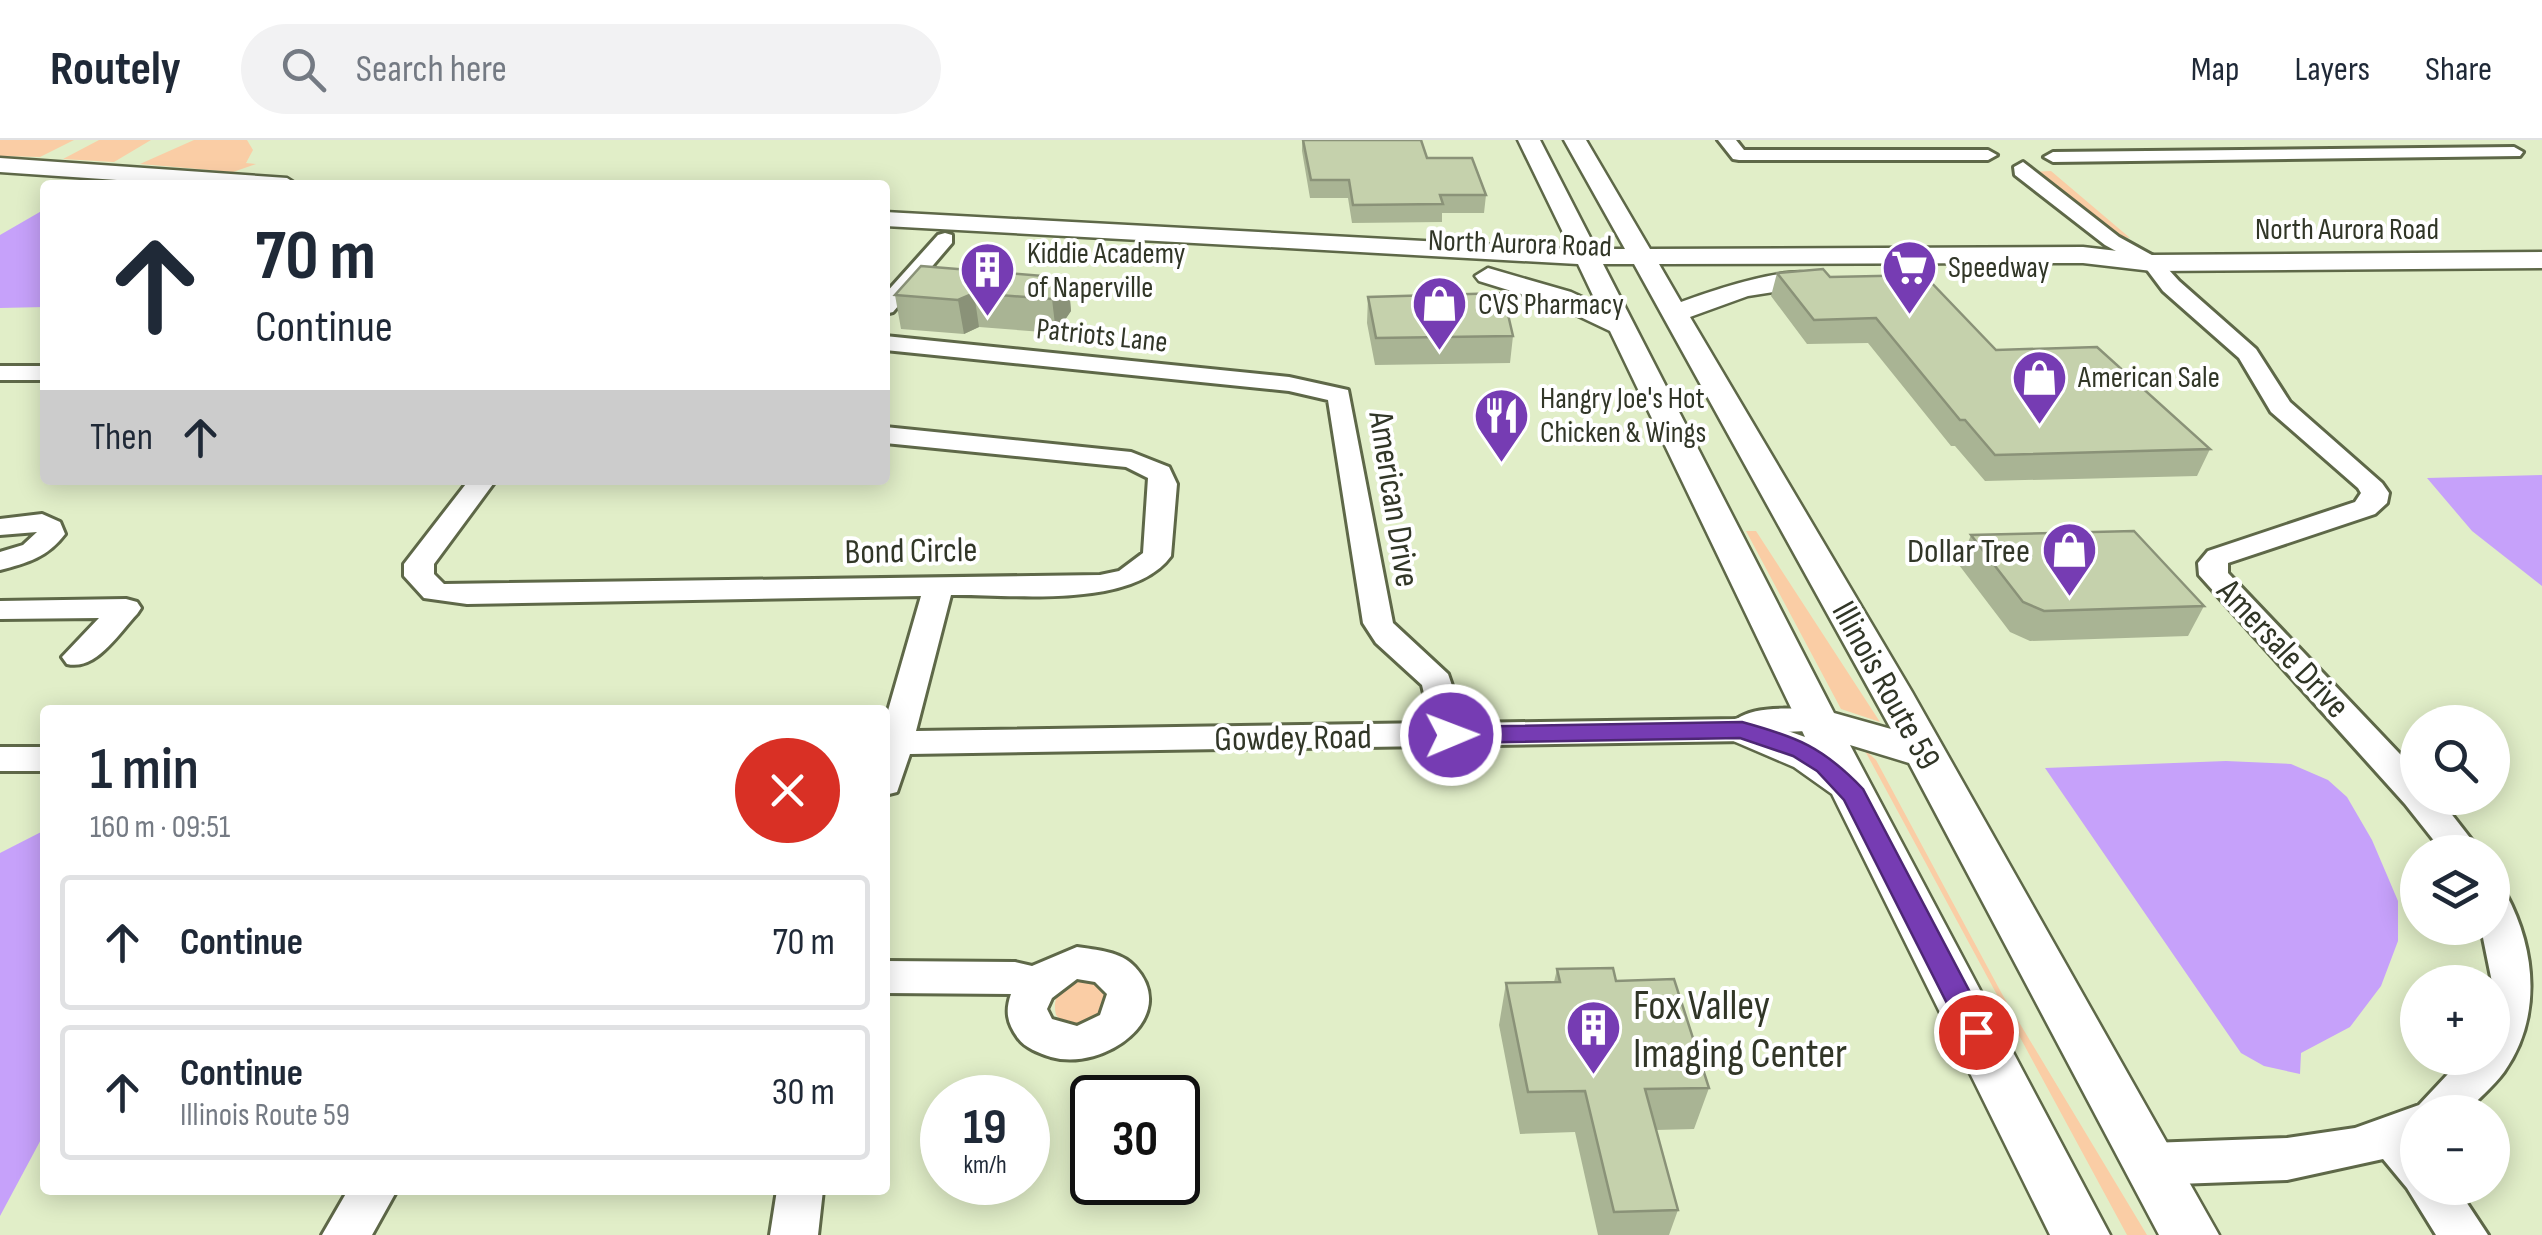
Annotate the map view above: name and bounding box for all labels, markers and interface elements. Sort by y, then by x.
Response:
search box [241,24,941,114]
text: Routely [50,41,181,98]
icon: search [276,42,331,97]
text: Search here [356,47,507,92]
text: Map [2191,48,2239,91]
text: Layers [2294,48,2370,91]
text: Share [2425,48,2492,91]
street label: North Aurora Road [2255,212,2439,248]
text: 70 m [255,215,376,299]
icon: ahead [90,220,220,350]
street label: North Aurora Road [1427,223,1612,265]
place label: Kiddie Academy of Naperville [1027,236,1186,306]
supermarket icon: Speedway [1879,237,1939,316]
building icon: Kiddie Academy of Naperville [958,240,1018,319]
place label: Speedway [1948,250,2050,286]
shop icon: CVS Pharmacy [1409,274,1469,353]
place label: CVS Pharmacy [1478,287,1624,323]
text: Continue [255,300,393,355]
street label: Patriots Lane [1035,311,1169,361]
shop icon: American Sale [2009,347,2069,426]
place label: American Sale [2077,360,2220,396]
place label: Hangry Joe's Hot Chicken & Wings [1540,381,1706,451]
restaurant icon: Hangry Joe's Hot Chicken & Wings [1471,385,1531,464]
street label: American Drive [1358,407,1429,590]
icon: ahead [173,410,228,465]
text: Then [90,415,153,460]
shop icon: Dollar Tree [2039,520,2099,599]
street label: Bond Circle [844,529,978,574]
place label: Dollar Tree [1907,530,2030,573]
street label: Amersale Drive [2207,570,2358,728]
street label: Illinois Route 59 [1822,594,1950,777]
position arrow [1399,683,1503,787]
map controls [2400,705,2510,1205]
button: search [2400,705,2510,815]
street label: Gowdey Road [1214,716,1372,761]
text: 1 min [90,734,199,806]
button: close [735,738,840,843]
text: 160 m · 09:51 [90,808,230,847]
button: layers [2400,835,2510,945]
icon: ahead [95,915,150,970]
text: Continue [180,920,303,965]
text: 70 m [773,920,835,965]
button: + [2400,965,2510,1075]
place label: Fox Valley Imaging Center [1633,981,1847,1080]
pin [1934,990,2019,1075]
building icon: Fox Valley Imaging Center [1564,998,1624,1077]
icon: arrive [1949,1005,2004,1060]
text: Continue [180,1051,303,1096]
icon: ahead [95,1065,150,1120]
text: 30 m [772,1070,835,1115]
speed limit sign: 30 [1070,1075,1200,1205]
button: − [2400,1095,2510,1205]
text: Illinois Route 59 [180,1096,350,1135]
text: 19 [963,1098,1007,1158]
text: km/h [963,1150,1007,1181]

